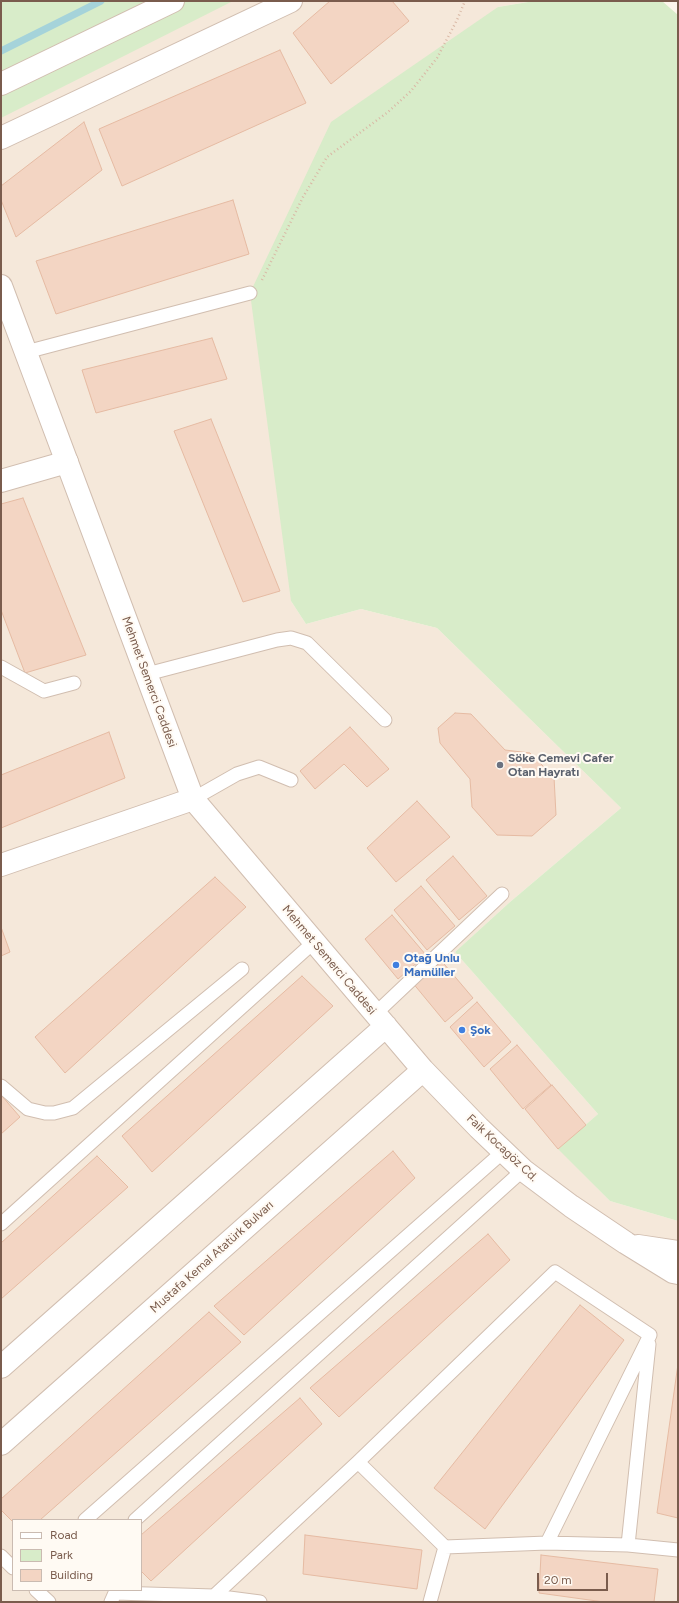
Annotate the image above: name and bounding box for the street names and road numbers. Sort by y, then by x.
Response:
street label: Mehmet Semerci Caddesi [119,615,179,749]
street label: Mehmet Semerci Caddesi [279,902,379,1018]
street label: Faik Kocagöz Cd. [463,1111,541,1185]
street label: Mustafa Kemal Atatürk Bulvarı [147,1198,277,1316]

